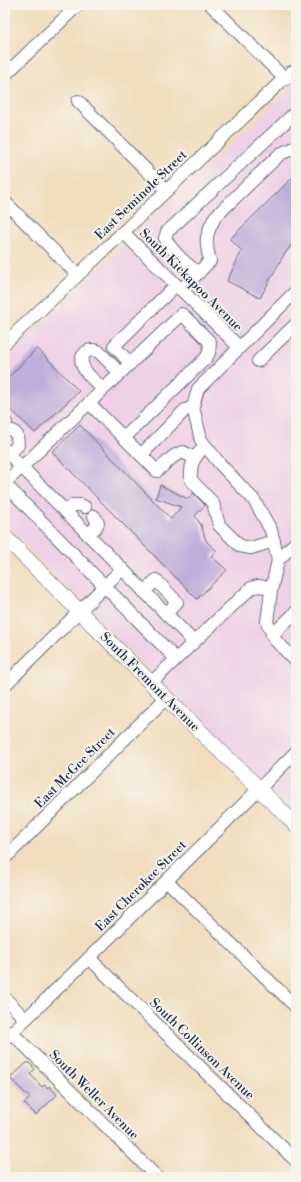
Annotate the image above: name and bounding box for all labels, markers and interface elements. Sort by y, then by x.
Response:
street label: East Seminole Street [92,147,191,243]
street label: South Kickapoo Avenue [136,225,246,335]
street label: South Fremont Avenue [97,629,203,735]
street label: East McGee Street [31,724,119,812]
street label: East Cherokee Street [92,837,190,935]
street label: South Collinson Avenue [146,995,258,1104]
street label: South Weller Avenue [46,1047,142,1143]

